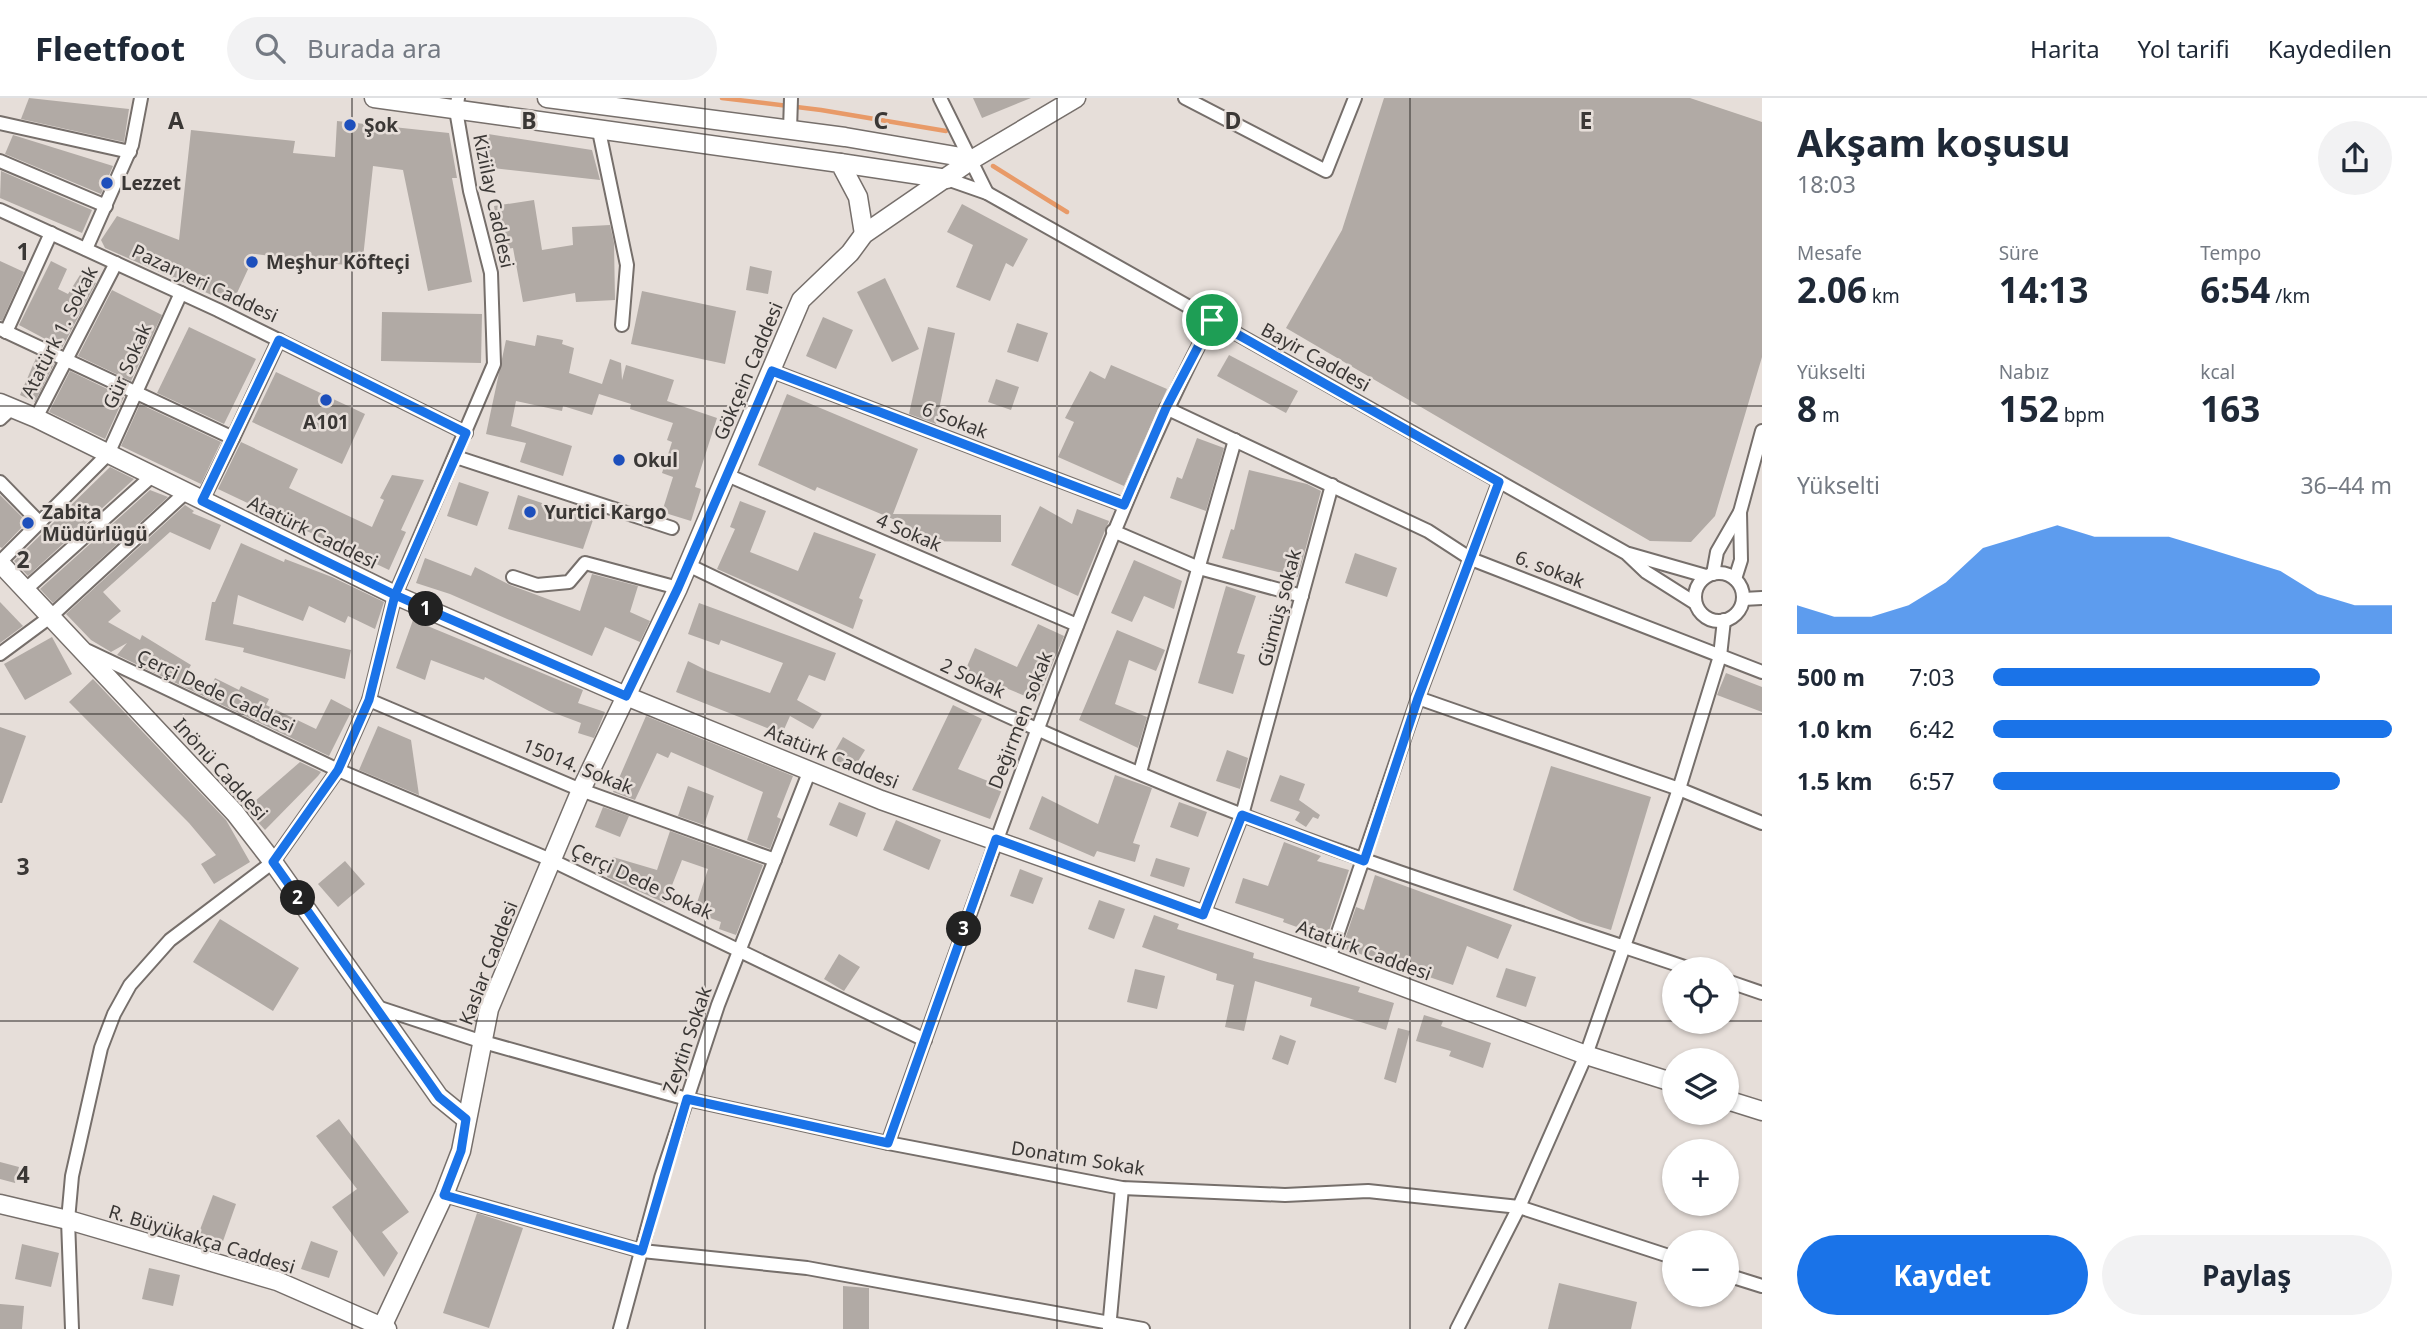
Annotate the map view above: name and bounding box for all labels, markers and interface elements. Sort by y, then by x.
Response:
search box [227,17,717,80]
text: Fleetfoot [35,26,185,71]
icon: search [251,29,289,67]
text: Burada ara [307,30,442,66]
text: Harita [2030,32,2100,65]
text: Yol tarifi [2138,32,2230,65]
text: Kaydedilen [2268,32,2392,65]
text: A [168,104,184,136]
text: B [521,104,537,136]
text: C [874,104,889,136]
text: D [1225,104,1241,136]
text: E [1580,104,1592,136]
place label: Şok [364,112,398,138]
text: Akşam koşusu [1797,116,2071,168]
marker: Şok [342,117,358,133]
button: share [2318,121,2392,195]
street label: Kiziilay Caddesi [467,132,521,270]
text: 18:03 [1797,168,1856,200]
place label: Lezzet [121,170,181,196]
marker: Lezzet [99,175,115,191]
text: 1 [16,235,30,267]
street label: Pazaryeri Caddesi [128,238,282,328]
text: Mesafe [1797,240,1862,266]
text: Süre [1999,240,2039,266]
text: Tempo [2200,240,2261,266]
place label: Meşhur Köfteçi [266,249,410,275]
marker: Meşhur Köfteçi [244,254,260,270]
street label: Atatürk 1. Sokak [15,262,103,402]
text: 2.06 [1797,266,1867,313]
text: 14:13 [1999,266,2089,313]
text: 6:54 [2200,266,2270,313]
text: km [1867,283,1900,309]
text: /km [2270,283,2310,309]
pin [1182,290,1242,350]
street label: Gökçein Caddesi [707,298,789,444]
icon: arrive [1193,301,1231,339]
street label: Bayir Caddesi [1257,316,1375,398]
street label: Gür Sokak [97,319,157,413]
text: Yükselti [1797,359,1866,385]
text: Nabız [1999,359,2049,385]
text: kcal [2200,359,2235,385]
text: 8 [1797,385,1817,432]
text: 152 [1999,385,2059,432]
text: 163 [2200,385,2260,432]
marker: A101 [318,392,334,408]
street label: 6 Sokak [918,396,992,444]
text: m [1817,402,1840,428]
text: bpm [2059,402,2105,428]
place label: A101 [303,409,349,435]
place label: Okul [633,447,678,473]
marker: Okul [611,452,627,468]
text: Yükselti [1797,469,1880,501]
text: 36–44 m [2300,469,2392,501]
street label: Atatürk Caddesi [244,489,382,575]
place label: Zabita Müdürlügü [42,499,148,547]
place label: Yurtici Kargo [544,499,667,525]
marker: Yurtici Kargo [522,504,538,520]
street label: 4 Sokak [872,507,946,557]
marker: Zabita Müdürlügü [20,515,36,531]
text: 2 [16,543,30,575]
street label: 6. sokak [1512,544,1588,594]
street label: Gümüş sokak [1251,546,1307,670]
pin: 1 [408,592,444,626]
text: 1 [420,595,431,621]
street label: Çerçi Dede Caddesi [133,643,299,739]
street label: Değirmen sokak [982,647,1058,793]
street label: 2 Sokak [936,652,1010,704]
text: 500 m [1797,661,1865,693]
text: 7:03 [1909,661,1955,693]
street label: Inönü Caddesi [168,712,274,826]
text: 1.0 km [1797,713,1872,745]
text: 6:42 [1909,713,1955,745]
street label: Atatürk Caddesi [761,717,903,795]
street label: 15014. Sokak [519,732,637,800]
text: 1.5 km [1797,765,1872,797]
text: 6:57 [1909,765,1955,797]
street label: Çerçi Dede Sokak [567,837,717,925]
text: 3 [16,850,30,882]
pin: 2 [280,880,316,916]
text: 2 [292,884,303,910]
street label: Kaslar Caddesi [452,897,524,1029]
pin: 3 [946,912,982,946]
street label: Atatürk Caddesi [1293,914,1435,986]
text: 3 [958,915,969,941]
map controls [1662,957,1739,1307]
button: locate [1662,957,1739,1034]
street label: Zeytin Sokak [656,983,718,1097]
button: layers [1662,1048,1739,1125]
street label: Donatım Sokak [1009,1135,1147,1181]
button: + [1662,1139,1739,1216]
text: 4 [16,1158,30,1190]
street label: R. Büyükakça Caddesi [106,1198,298,1280]
button: − [1662,1230,1739,1307]
button: Kaydet [1797,1235,2088,1315]
button: Paylaş [2102,1235,2392,1315]

